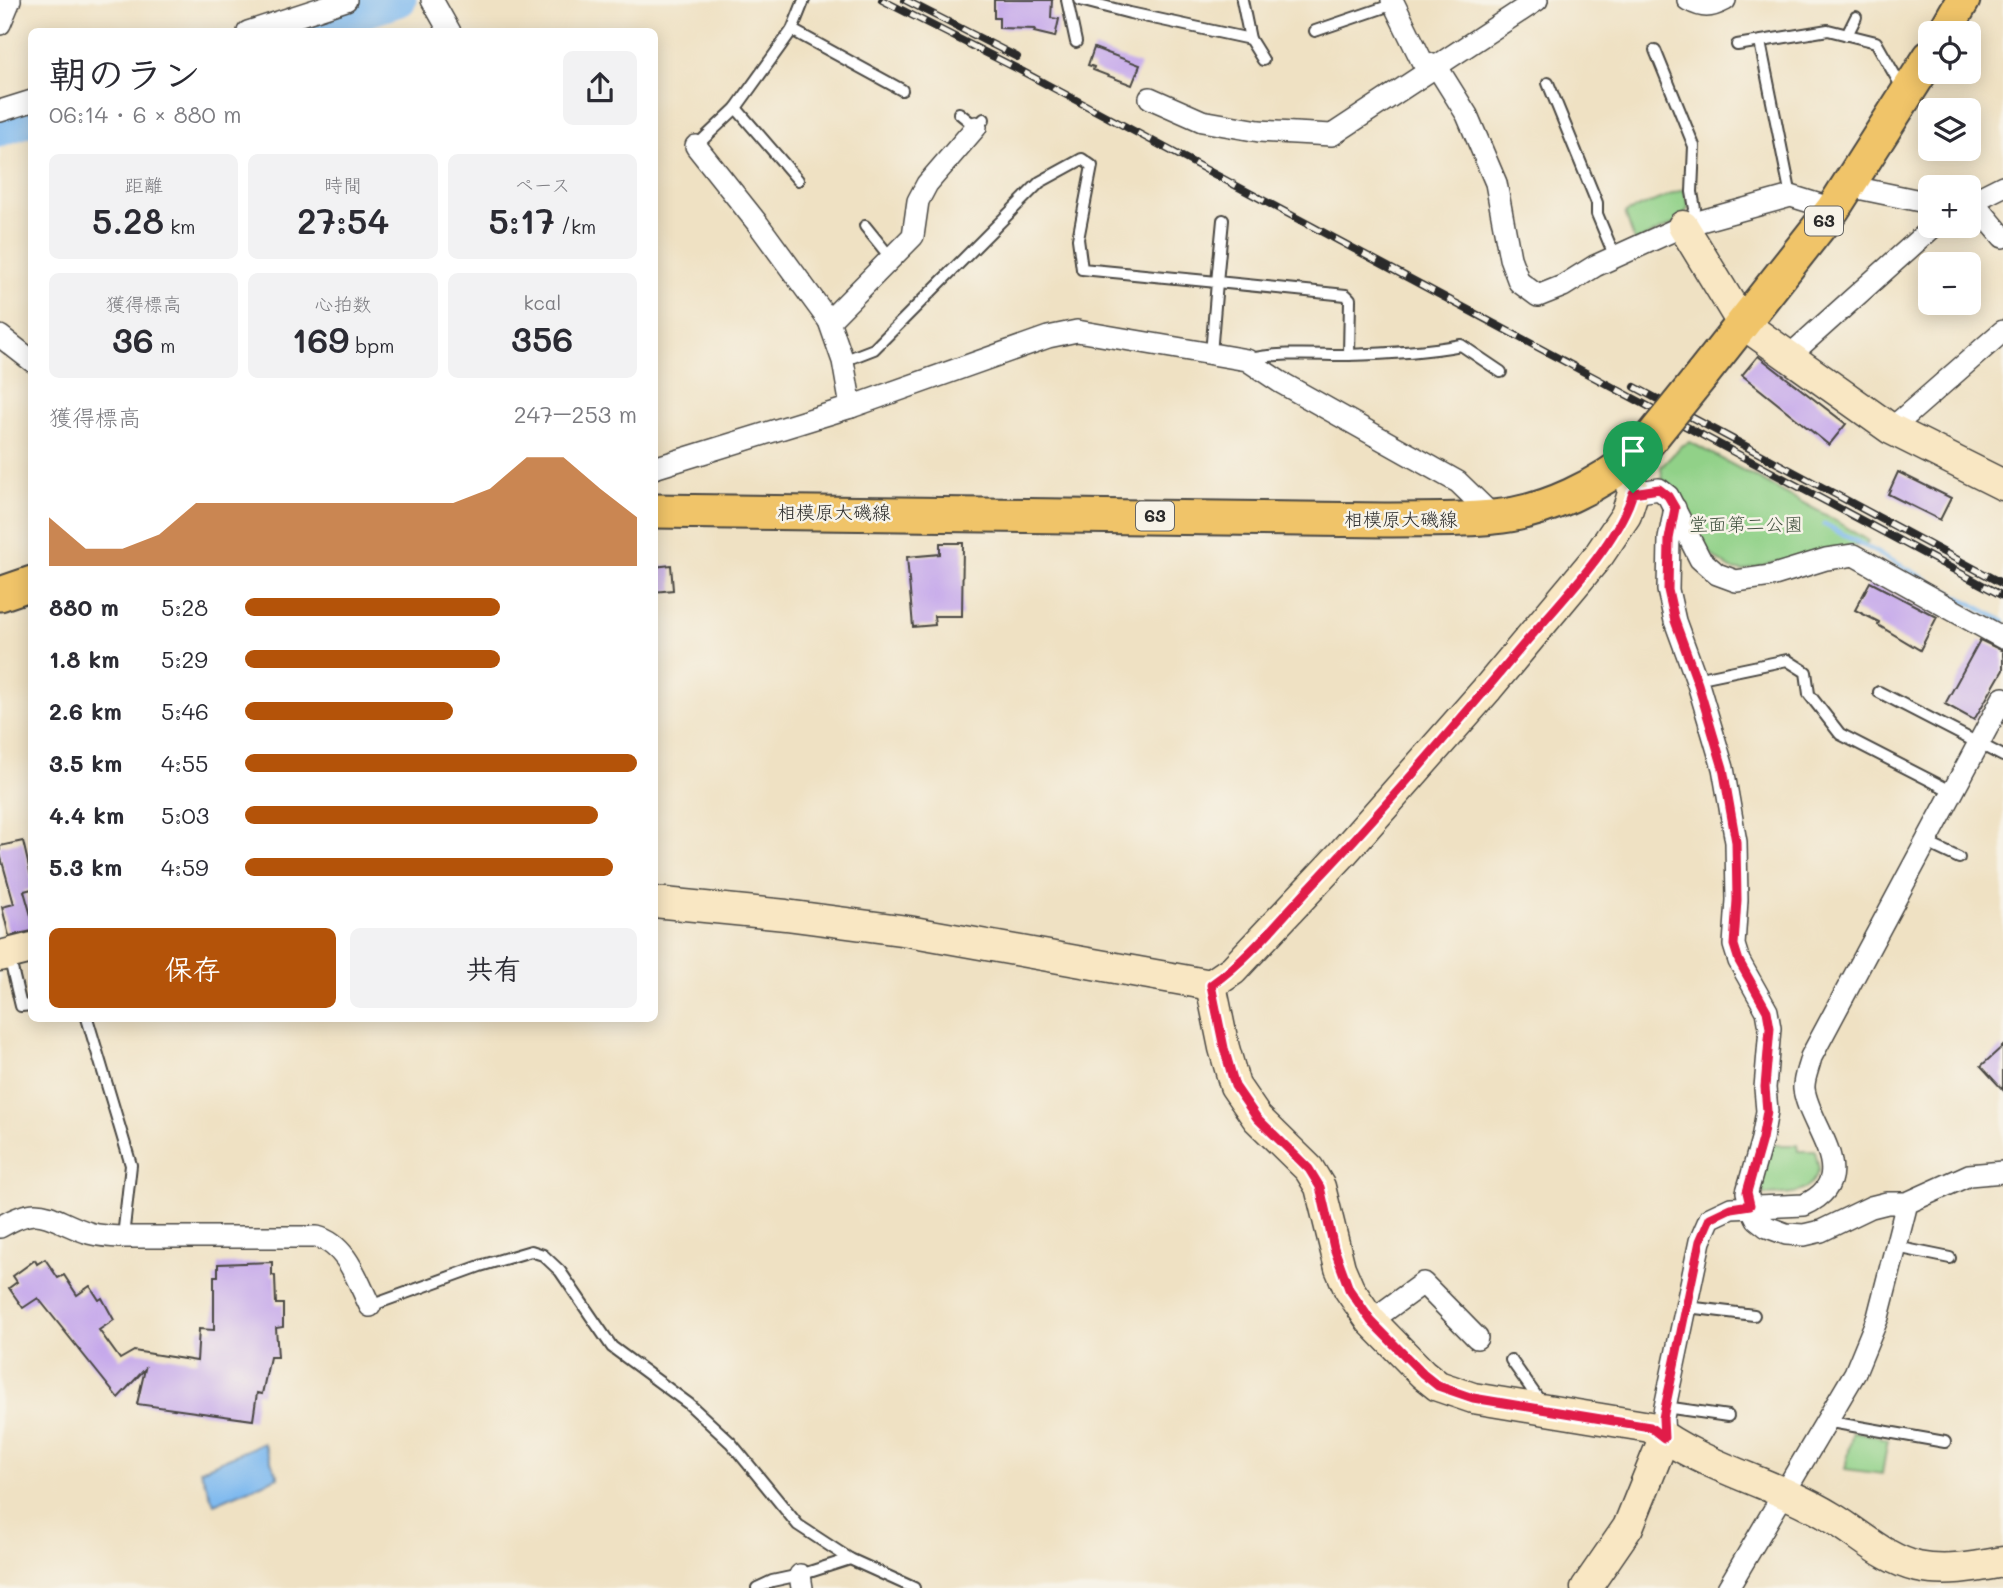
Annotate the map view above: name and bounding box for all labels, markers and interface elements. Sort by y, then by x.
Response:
map controls [1918,21,1981,315]
button: locate [1918,21,1981,84]
text: 朝のラン [49,48,201,98]
button: share [563,51,637,125]
button: layers [1918,98,1981,161]
text: 06:14 · 6 × 880 m [49,99,242,129]
text: 距離 [125,172,163,197]
text: 時間 [324,172,362,197]
text: ペース [514,172,570,197]
button: + [1918,175,1981,238]
text: 5.28 [92,197,164,243]
text: 27:54 [297,197,389,243]
text: 5:17 [488,197,555,243]
road number: 63 [1805,206,1843,236]
text: km [164,214,195,239]
text: /km [555,214,596,239]
button: − [1918,252,1981,315]
text: kcal [523,290,561,315]
text: 獲得標高 [106,291,182,316]
text: 心拍数 [314,291,372,316]
text: 356 [511,315,574,361]
text: 36 [112,316,154,362]
text: 169 [292,316,349,362]
text: m [154,333,175,358]
text: bpm [349,333,394,358]
text: 247–253 m [514,399,637,429]
text: 獲得標高 [49,402,141,432]
pin [1603,421,1663,493]
icon: arrive [1614,432,1652,470]
street label: 相模原大磯線 [777,499,891,524]
road number: 63 [1136,502,1174,530]
street label: 相模原大磯線 [1344,506,1458,531]
park label: 堂面第二公園 [1689,511,1803,536]
text: 880 m [49,592,119,622]
text: 5:28 [161,592,208,622]
text: 1.8 km [49,644,119,674]
text: 5:29 [161,644,208,674]
text: 2.6 km [49,696,122,726]
text: 5:46 [161,696,209,726]
text: 3.5 km [49,748,122,778]
text: 4:55 [161,748,208,778]
text: 4.4 km [49,800,124,830]
text: 5:03 [161,800,209,830]
text: 5.3 km [49,852,122,882]
text: 4:59 [161,852,209,882]
button: 保存 [49,928,336,1008]
button: 共有 [350,928,637,1008]

